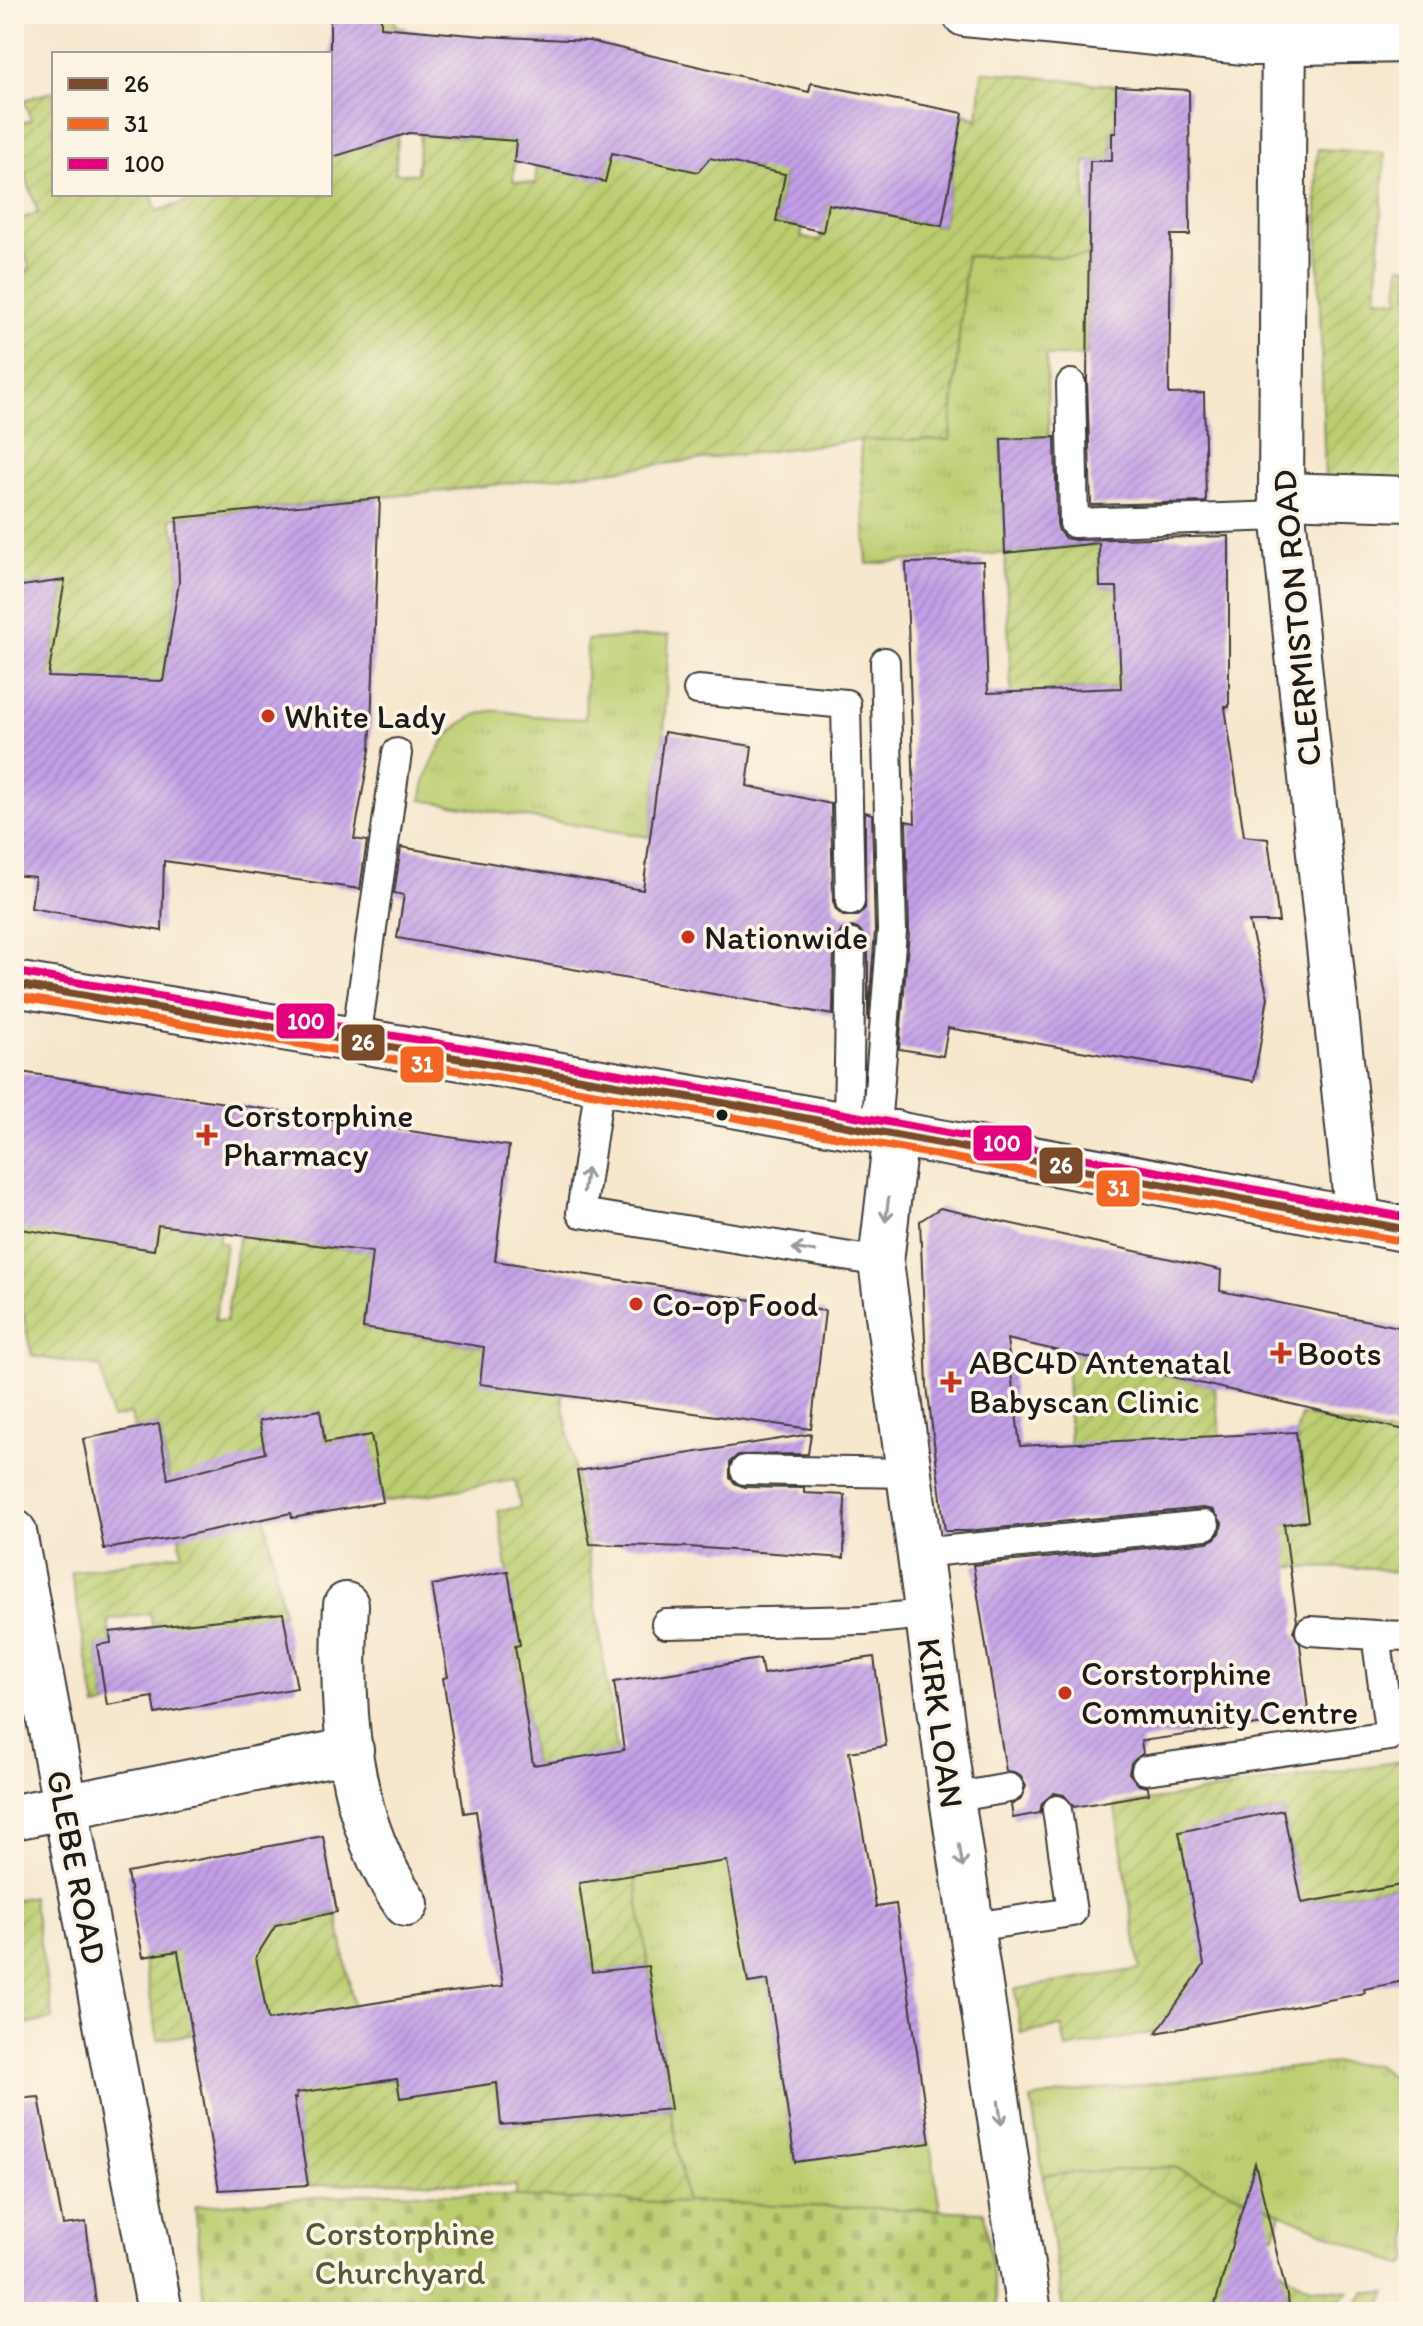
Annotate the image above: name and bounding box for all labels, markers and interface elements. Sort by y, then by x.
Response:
legend [52,52,332,196]
text: 26 [124,69,149,98]
text: 31 [124,109,148,138]
text: 100 [124,149,165,178]
street label: CLERMISTON ROAD [1263,468,1330,768]
place label: White Lady [284,696,446,737]
marker: White Lady [259,707,277,725]
place label: Nationwide [704,917,868,958]
marker: Nationwide [679,928,697,946]
line badge: 100 [275,1002,336,1040]
text: 100 [287,1008,325,1035]
line badge: 26 [340,1023,386,1062]
text: 26 [351,1029,375,1056]
line badge: 31 [399,1045,445,1084]
text: 31 [411,1051,434,1078]
place label: Corstorphine Pharmacy [223,1095,413,1175]
unlabelled marker [714,1107,730,1123]
line badge: 100 [972,1124,1033,1162]
marker: Corstorphine Pharmacy [198,1126,216,1144]
text: 100 [983,1130,1021,1157]
line badge: 26 [1038,1146,1084,1185]
text: 26 [1049,1152,1073,1179]
one-way arrow [578,1168,593,1193]
line badge: 31 [1095,1169,1141,1208]
text: 31 [1107,1175,1130,1202]
one-way arrow [880,1196,895,1223]
one-way arrow [792,1242,817,1257]
place label: Co-op Food [652,1284,818,1325]
marker: Co-op Food [627,1295,645,1313]
place label: Boots [1297,1333,1382,1374]
place label: ABC4D Antenatal Babyscan Clinic [969,1342,1231,1422]
marker: Boots [1272,1344,1290,1362]
marker: ABC4D Antenatal Babyscan Clinic [940,1371,962,1393]
street label: KIRK LOAN [908,1635,973,1811]
place label: Corstorphine Community Centre [1081,1653,1358,1733]
marker: Corstorphine Community Centre [1056,1684,1074,1702]
street label: GLEBE ROAD [38,1767,115,1968]
one-way arrow [954,1843,969,1869]
one-way arrow [993,2100,1008,2126]
park label: Corstorphine Churchyard [305,2213,495,2293]

